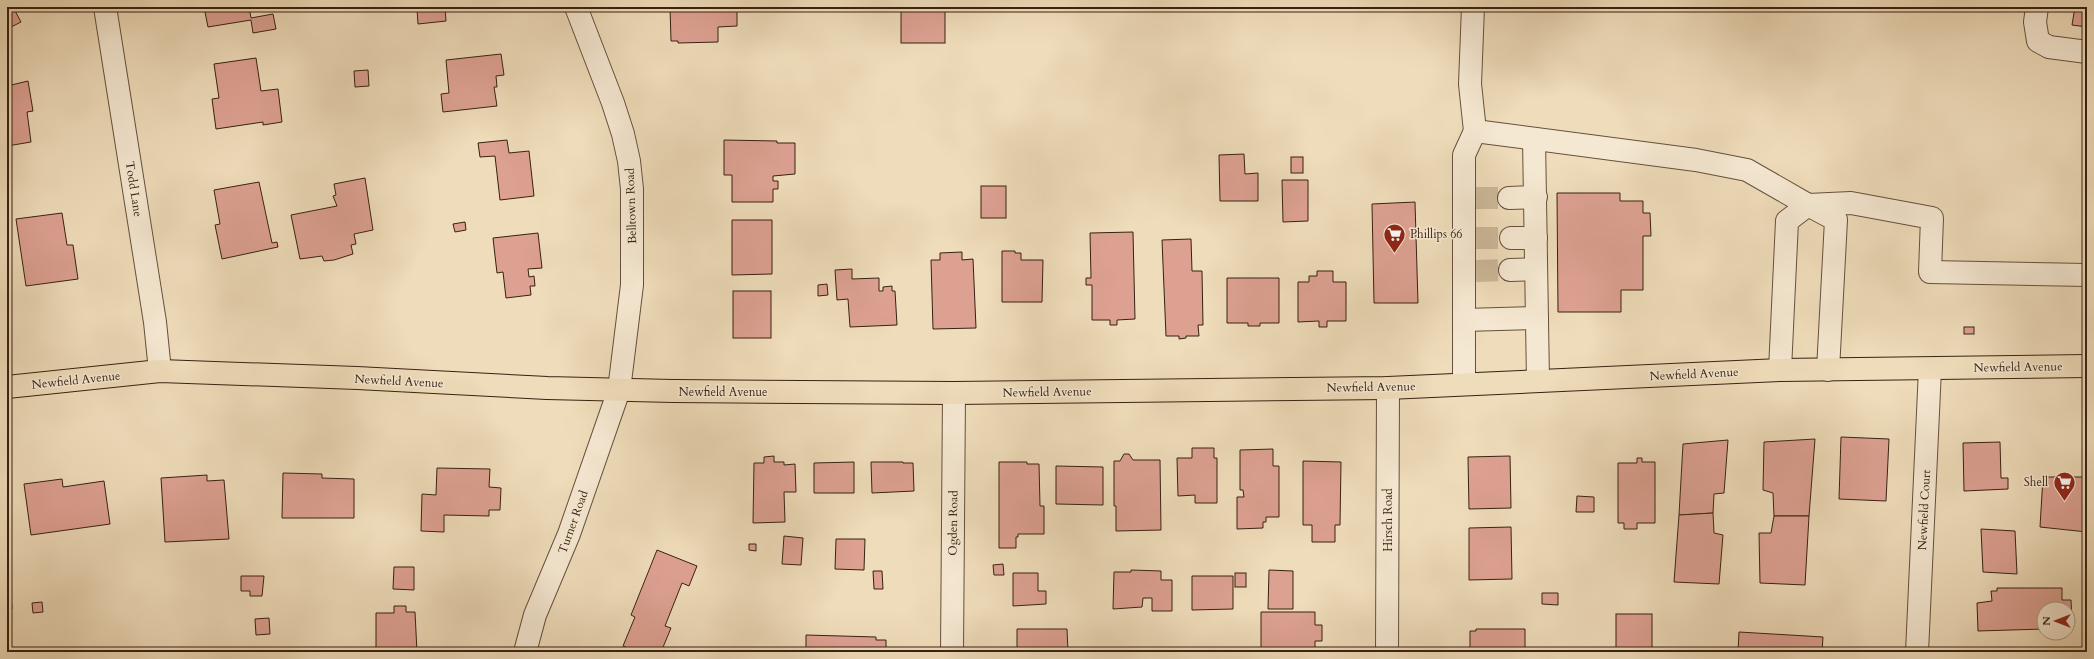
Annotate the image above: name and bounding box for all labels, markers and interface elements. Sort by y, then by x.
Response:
street label: Todd Lane [122,160,146,218]
street label: Belltown Road [622,167,640,244]
supermarket icon: Phillips 66 [1382,221,1408,254]
place label: Phillips 66 [1410,226,1462,242]
street label: Newfield Avenue [1973,358,2063,376]
street label: Newfield Avenue [1649,364,1739,384]
street label: Newfield Avenue [31,367,121,393]
street label: Newfield Avenue [354,371,444,391]
street label: Newfield Avenue [1326,378,1416,396]
street label: Newfield Avenue [1002,383,1092,401]
street label: Newfield Avenue [678,384,768,400]
street label: Newfield Court [1914,469,1934,551]
supermarket icon: Shell [2051,469,2077,502]
place label: Shell [2024,474,2048,490]
street label: Turner Road [554,488,592,556]
street label: Hirsch Road [1380,488,1396,552]
street label: Ogden Road [944,490,962,556]
north arrow [2036,601,2076,641]
text: N [2039,616,2054,626]

